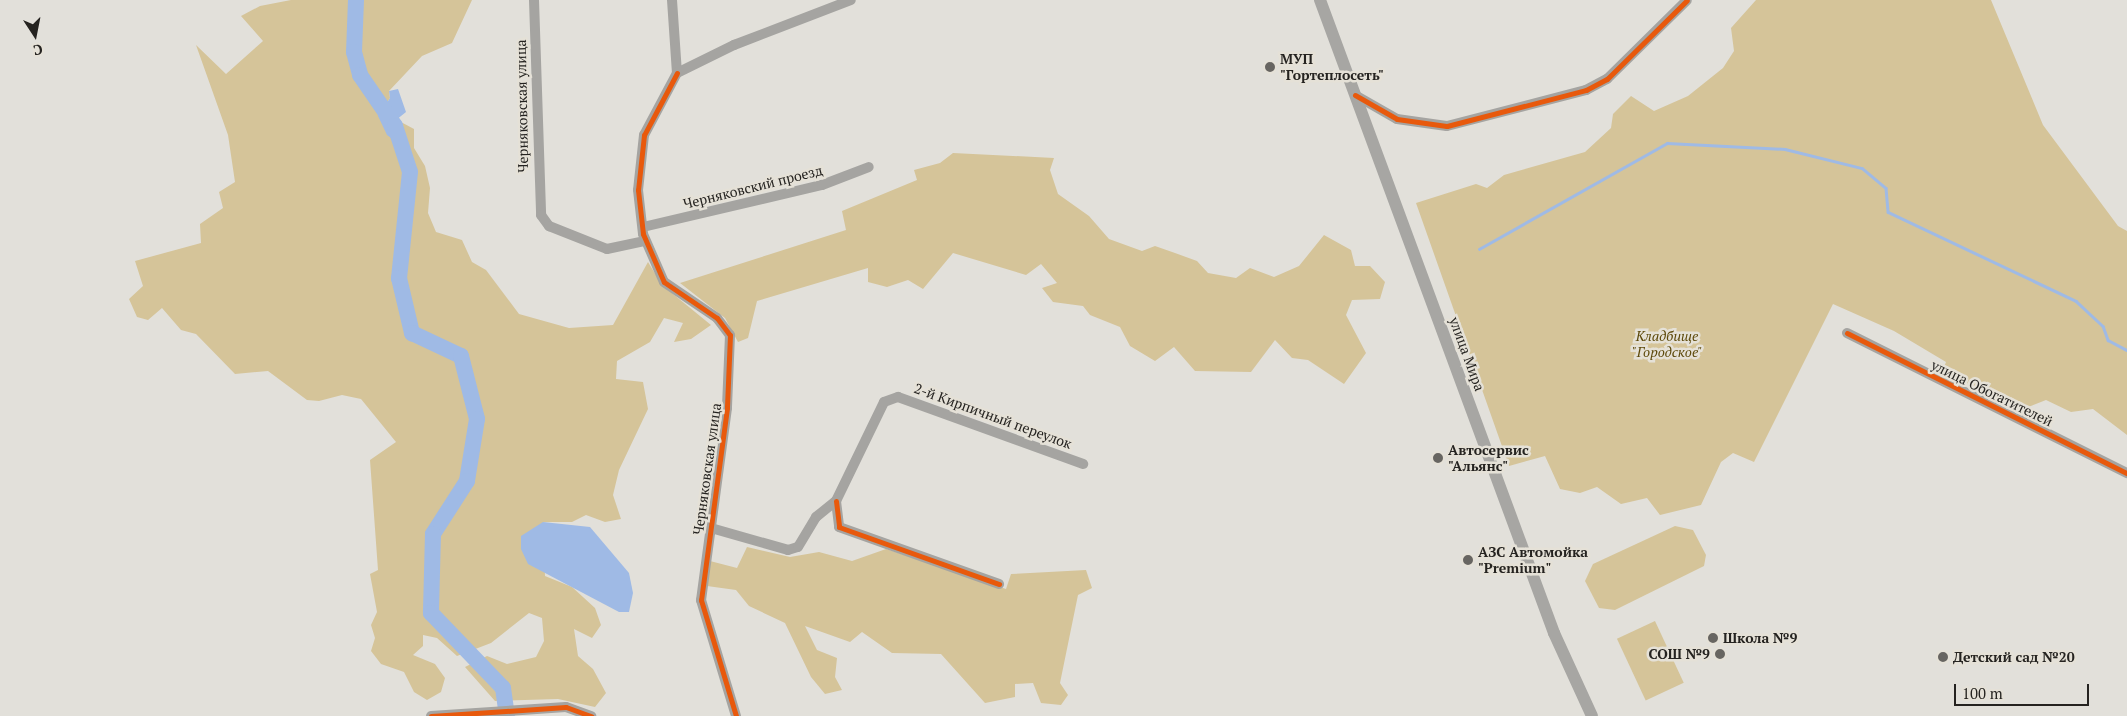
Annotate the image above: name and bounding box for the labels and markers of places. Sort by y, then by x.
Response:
place label: МУП "Гортеплосеть" [1280,51,1384,84]
marker: МУП "Гортеплосеть" [1264,61,1276,73]
place label: Автосервис "Альянс" [1448,442,1529,474]
marker: Автосервис "Альянс" [1432,452,1444,464]
place label: АЗС Автомойка "Premium" [1478,544,1588,576]
marker: АЗС Автомойка "Premium" [1462,554,1474,566]
place label: Школа №9 [1723,630,1797,646]
marker: Школа №9 [1707,632,1719,644]
place label: СОШ №9 [1648,646,1710,662]
marker: СОШ №9 [1714,648,1726,660]
place label: Детский сад №20 [1953,649,2075,665]
marker: Детский сад №20 [1937,651,1949,663]

